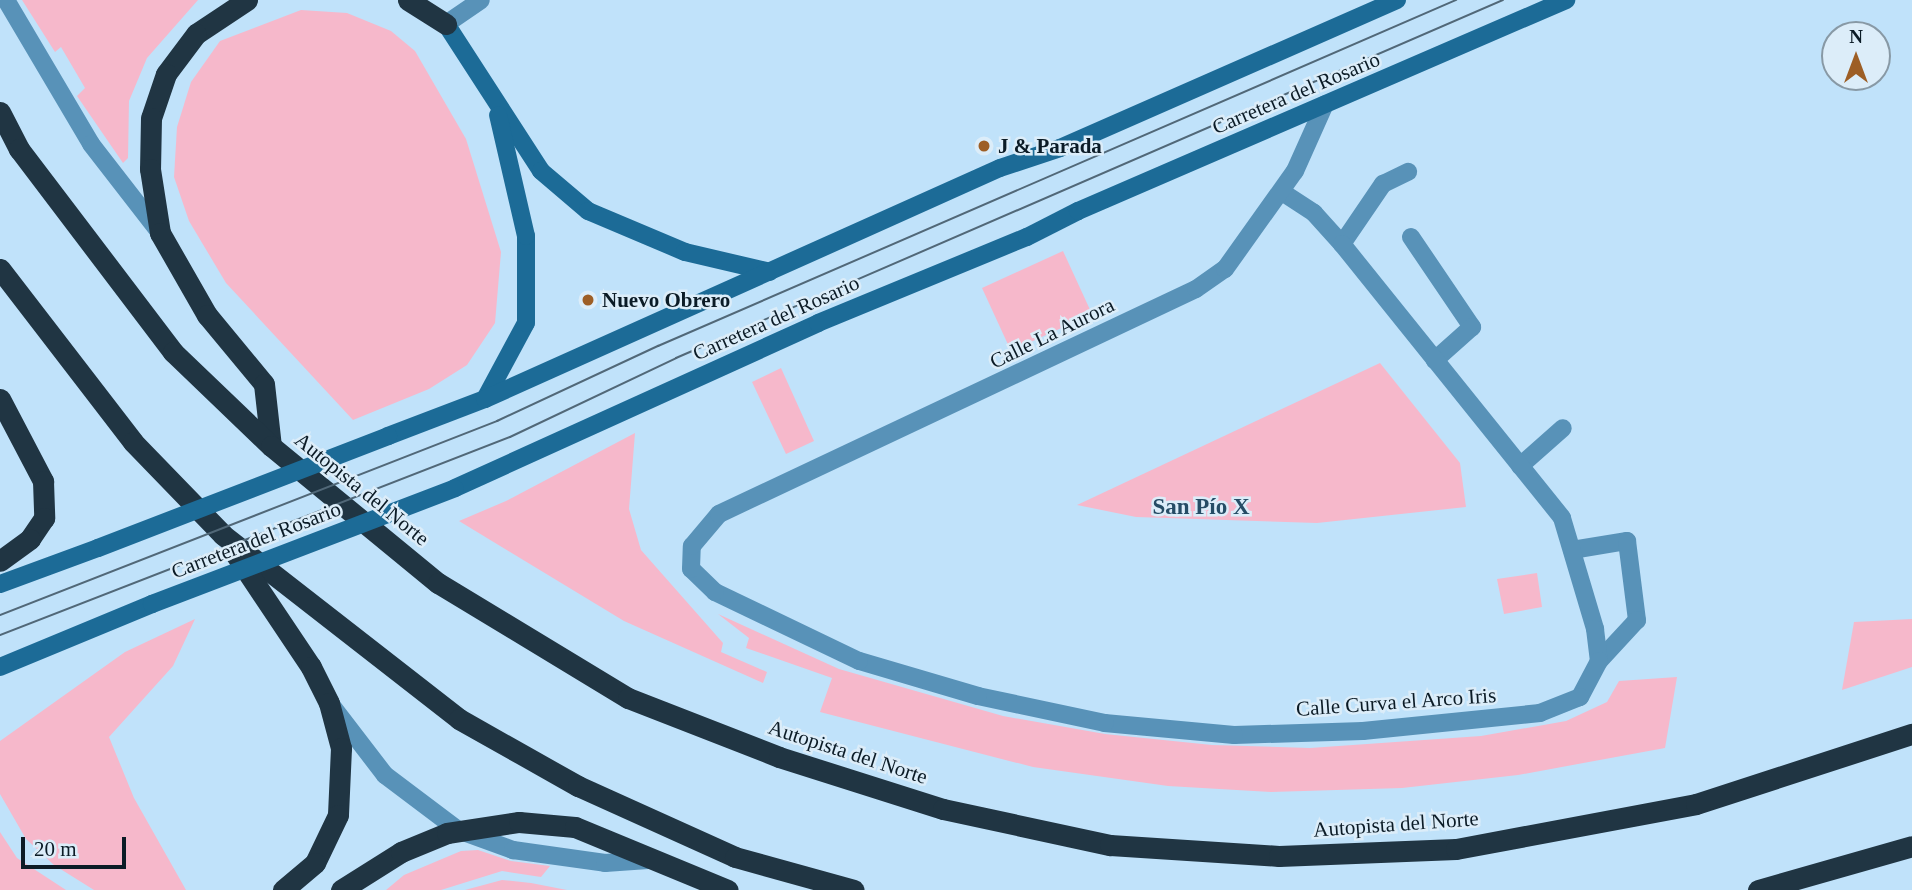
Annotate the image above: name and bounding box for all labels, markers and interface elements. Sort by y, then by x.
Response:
north arrow [1821,21,1891,91]
text: N [1849,26,1863,47]
street label: Carretera del Rosario [1208,46,1384,140]
place label: J & Parada [998,133,1102,159]
marker: J & Parada [976,138,992,154]
street label: Carretera del Rosario [689,270,863,366]
place label: Nuevo Obrero [602,287,730,313]
marker: Nuevo Obrero [580,292,596,308]
street label: Calle La Aurora [985,292,1119,374]
street label: Autopista del Norte [290,427,434,551]
district label: San Pío X [1152,493,1250,521]
street label: Carretera del Rosario [168,496,344,584]
street label: Calle Curva el Arco Iris [1294,682,1498,722]
street label: Autopista del Norte [765,714,931,790]
street label: Autopista del Norte [1313,806,1479,842]
scale bar [24,824,130,868]
text: 20 m [34,837,77,861]

